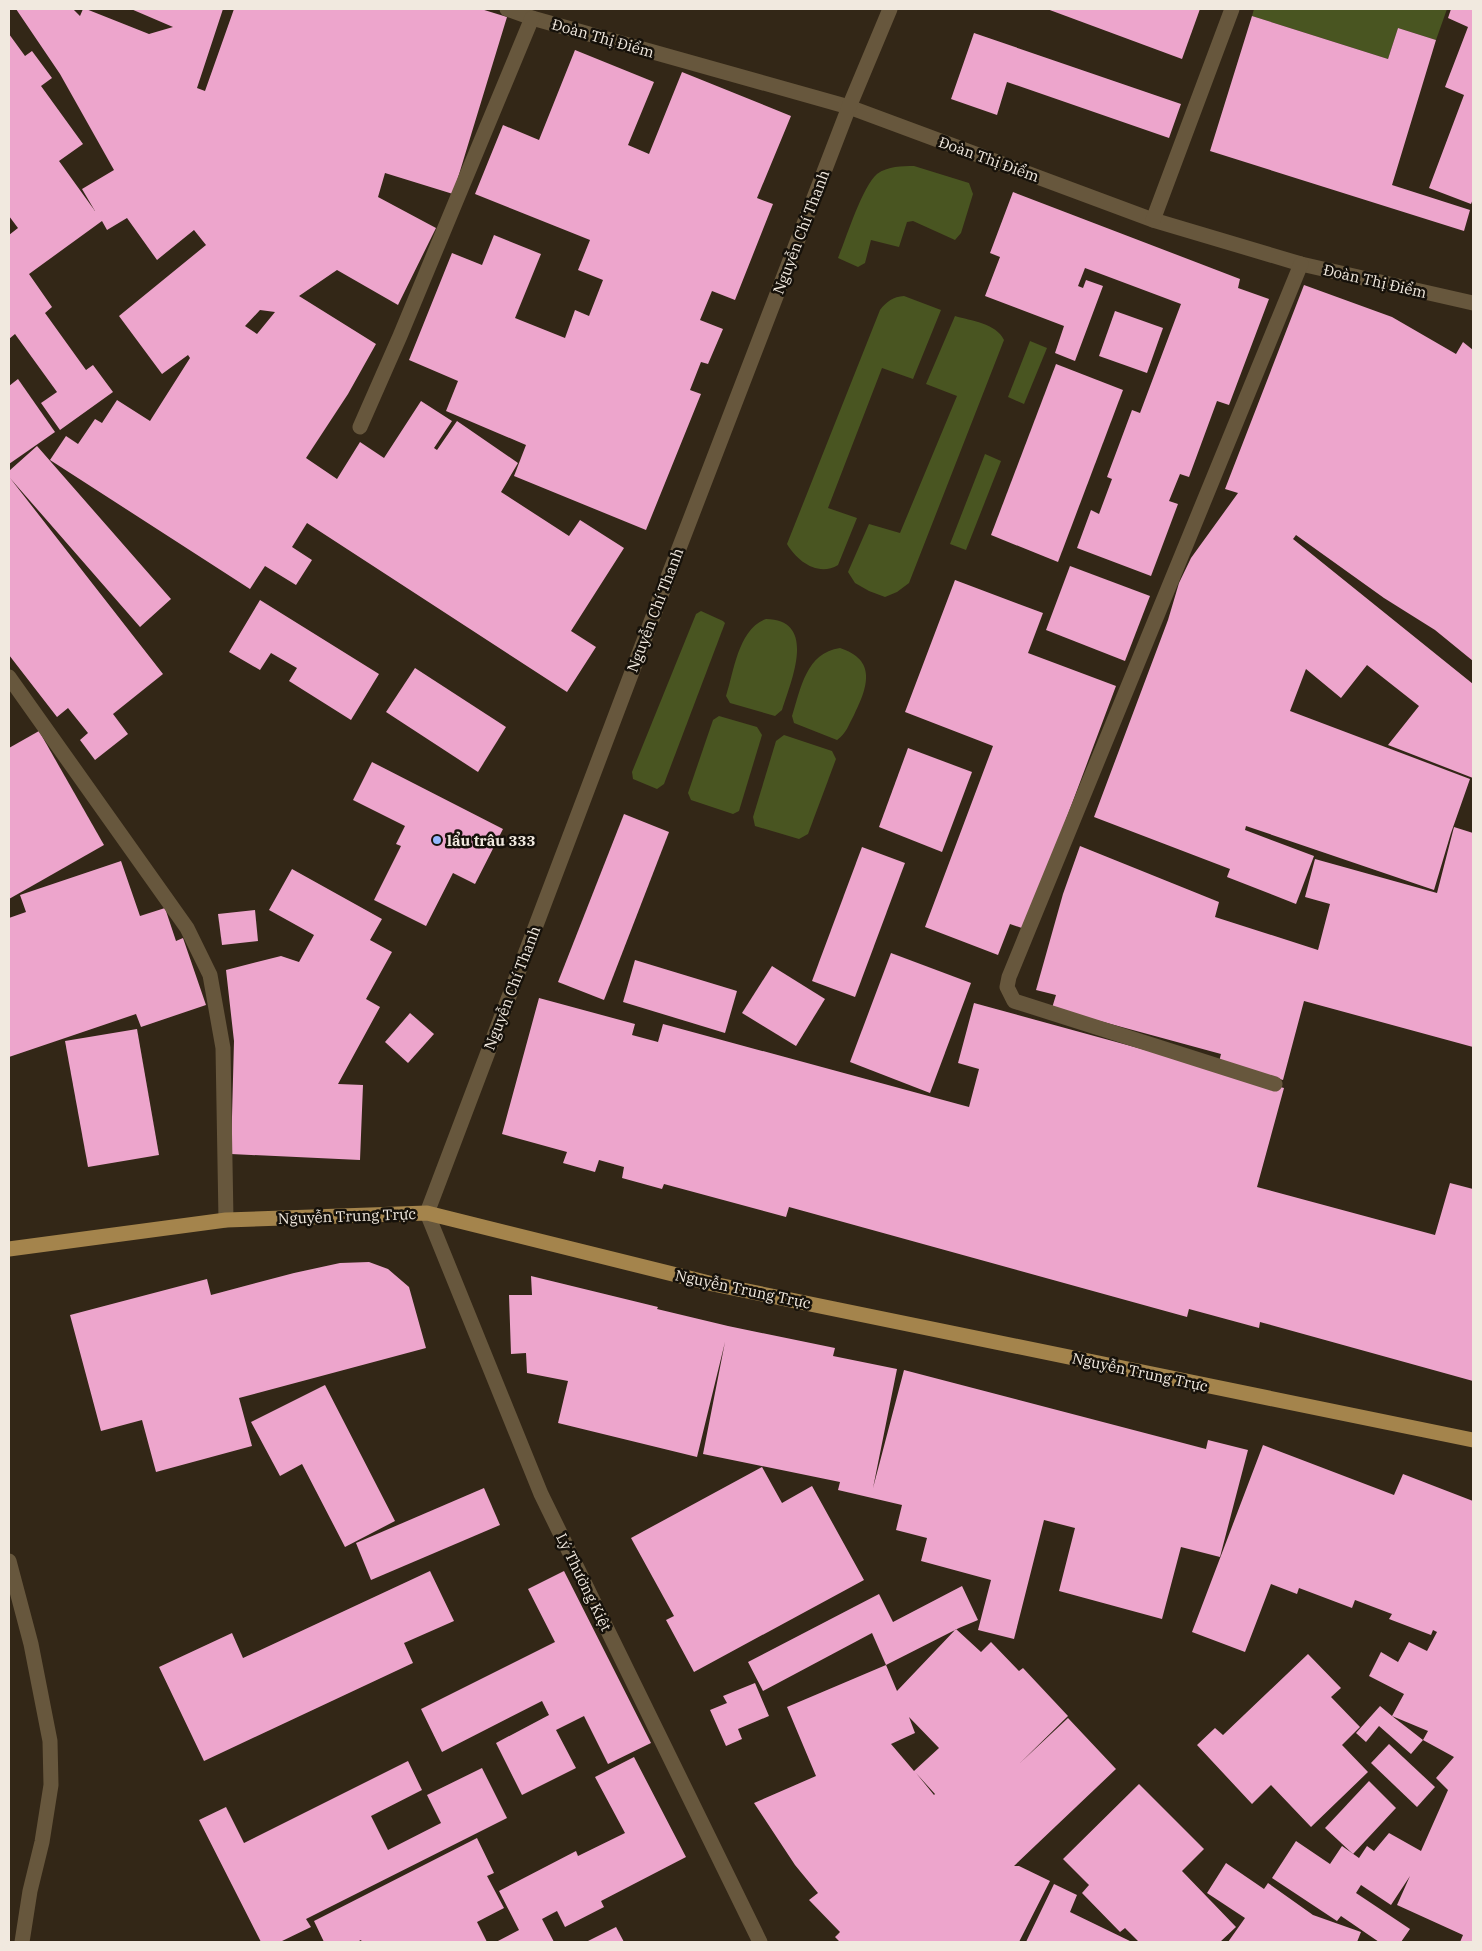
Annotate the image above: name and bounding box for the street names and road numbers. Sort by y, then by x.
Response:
street label: Đoàn Thị Điểm [550,14,656,62]
street label: Đoàn Thị Điểm [936,132,1042,186]
street label: Nguyễn Chí Thanh [769,167,833,297]
street label: Đoàn Thị Điểm [1321,260,1429,302]
street label: Nguyễn Chí Thanh [623,545,687,675]
street label: Nguyễn Chí Thanh [480,923,544,1053]
street label: Nguyễn Trung Trực [278,1204,417,1228]
street label: Nguyễn Trung Trực [673,1265,813,1313]
street label: Nguyễn Trung Trực [1070,1348,1210,1396]
street label: Lý Thường Kiệt [552,1530,616,1634]

